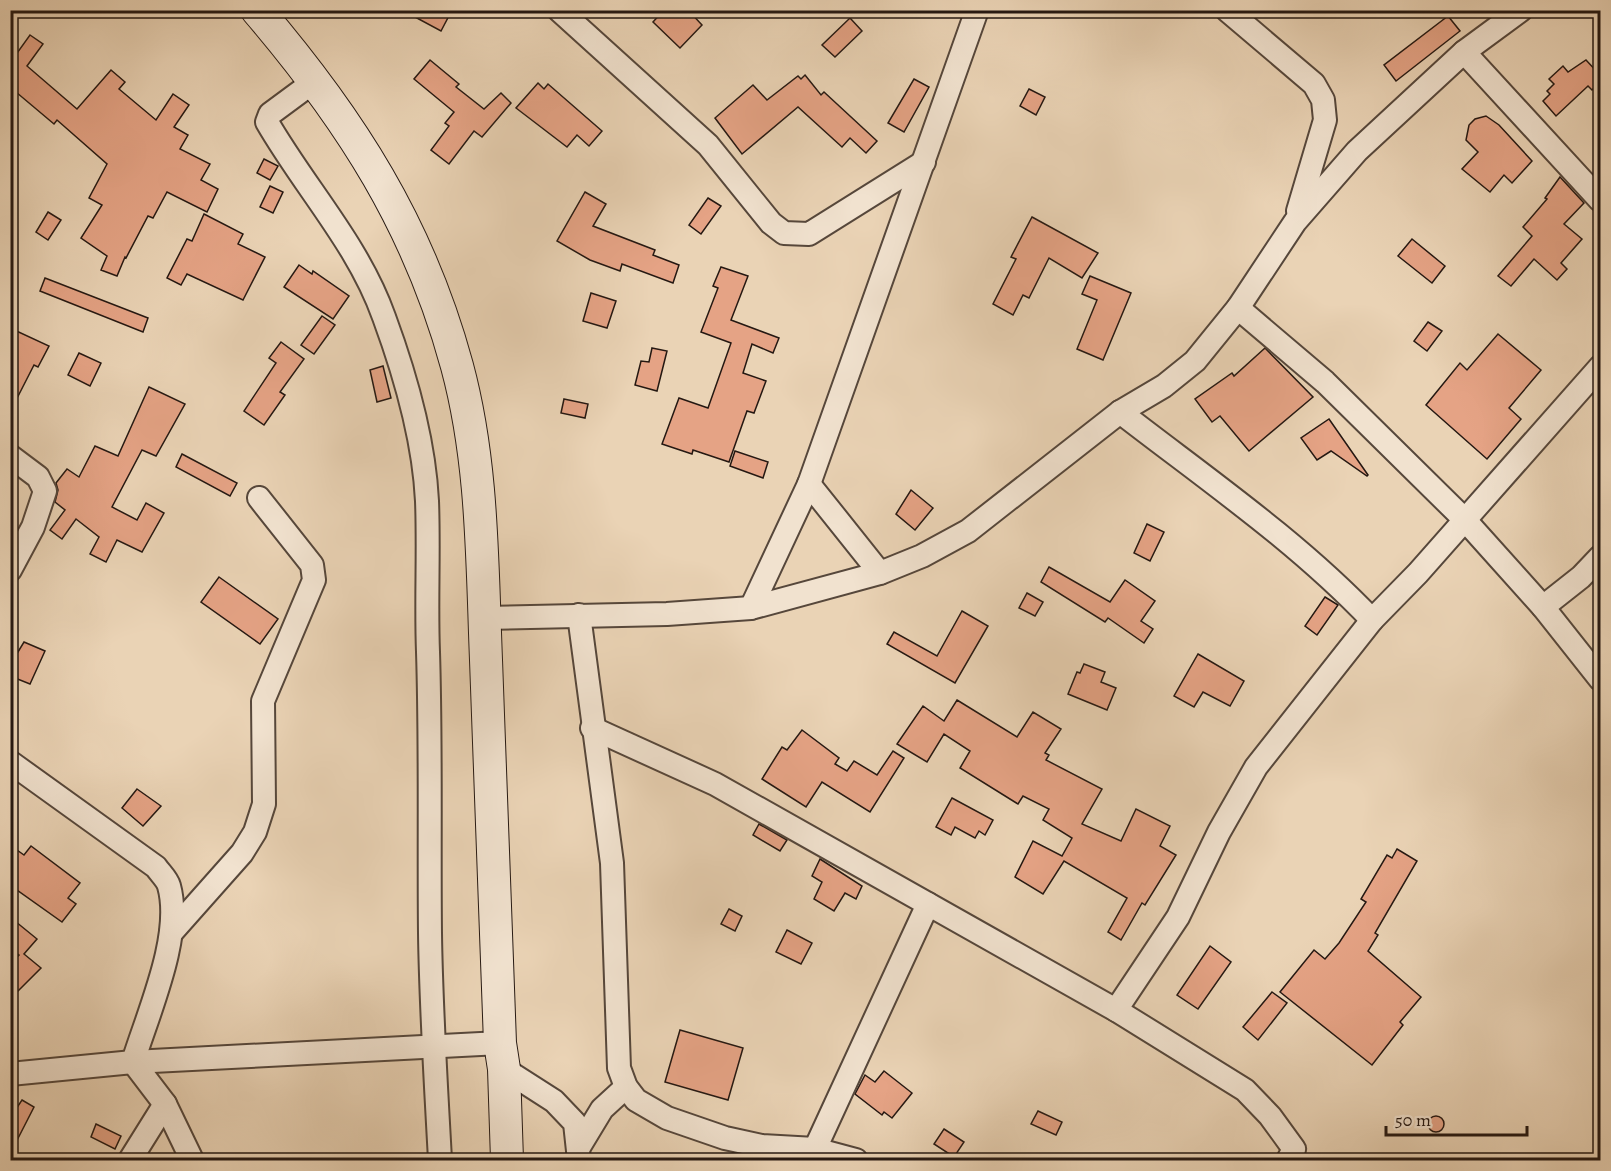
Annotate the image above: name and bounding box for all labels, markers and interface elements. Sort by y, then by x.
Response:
scale bar [1386,1099,1527,1137]
text: 50 m [1395,1108,1431,1132]

